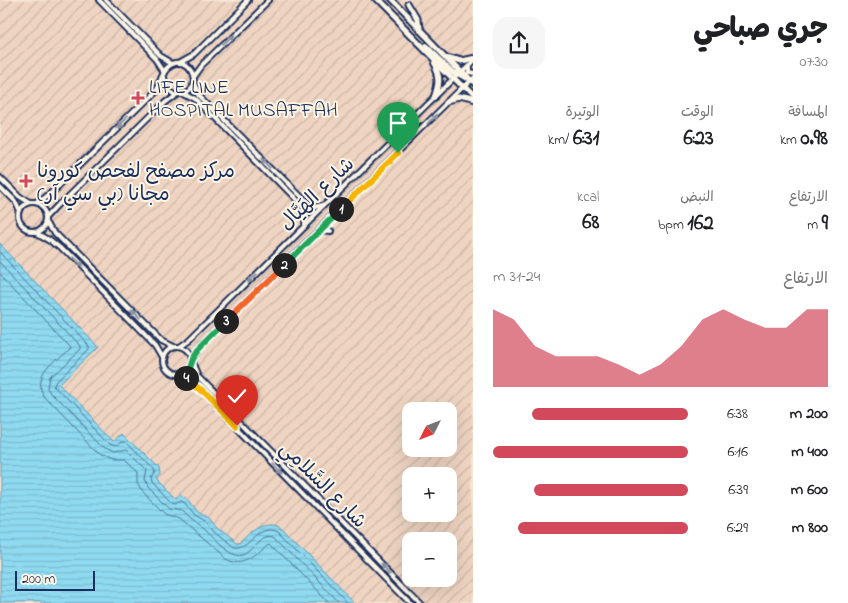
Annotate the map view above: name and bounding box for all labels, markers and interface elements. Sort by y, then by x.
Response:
text: جري صباحي [693,10,828,51]
button: share [493,17,545,69]
one-way arrow [220,35,232,47]
text: 07:30 [800,50,828,74]
place label: LIFE LINE HOSPITAL MUSAFFAH [149,74,338,126]
marker: LIFE LINE HOSPITAL MUSAFFAH [131,91,145,105]
pin [377,102,419,153]
text: الوتيرة [566,102,599,123]
text: الوقت [681,102,714,123]
text: المسافة [788,102,828,123]
icon: arrive [384,109,412,137]
one-way arrow [426,113,438,125]
one-way arrow [115,118,127,130]
text: 6:31 [573,124,599,154]
text: 6:23 [684,124,714,154]
text: 0.98 [800,124,828,154]
text: /km [548,130,573,151]
text: km [780,130,800,151]
street label: شارع الهَيَّال [273,151,362,238]
place label: مركز مصفح لفحص كورونا (بي سي آر) مجانا [37,158,235,211]
one-way arrow [262,159,274,171]
marker: مركز مصفح لفحص كورونا (بي سي آر) مجانا [19,174,33,188]
text: kcal [577,187,599,208]
text: النبض [680,187,714,208]
text: الارتفاع [789,187,828,208]
pin: 1 [328,196,354,222]
text: 1 [339,199,344,220]
text: 68 [582,208,599,238]
text: 162 [687,209,714,239]
text: 9 [822,209,828,239]
text: bpm [658,215,687,236]
text: m [807,215,822,236]
pin: 2 [272,252,296,278]
text: 2 [281,255,288,276]
one-way arrow [68,257,80,269]
text: 24–31 m [493,265,540,289]
text: الارتفاع [783,267,828,291]
one-way arrow [247,270,259,282]
pin: 3 [214,308,238,334]
one-way arrow [130,309,142,321]
text: 3 [224,311,229,332]
pin: 4 [174,366,198,390]
text: 4 [184,368,189,389]
pin [216,375,258,426]
icon: check [223,382,251,410]
north arrow [402,402,458,458]
map controls [402,402,457,587]
text: 6:38 [727,402,748,426]
text: 200 m [790,402,828,426]
street label: شارع السَّلامِي [271,436,372,537]
text: 6:16 [727,440,748,464]
text: 400 m [791,440,828,464]
one-way arrow [271,462,283,474]
button: + [402,467,457,522]
text: 6:39 [728,478,748,502]
text: 600 m [791,478,828,502]
text: 6:29 [727,516,748,540]
text: 800 m [792,516,828,540]
button: − [402,532,457,587]
one-way arrow [380,562,392,574]
scale bar [15,568,95,591]
text: 200 m [22,569,55,590]

